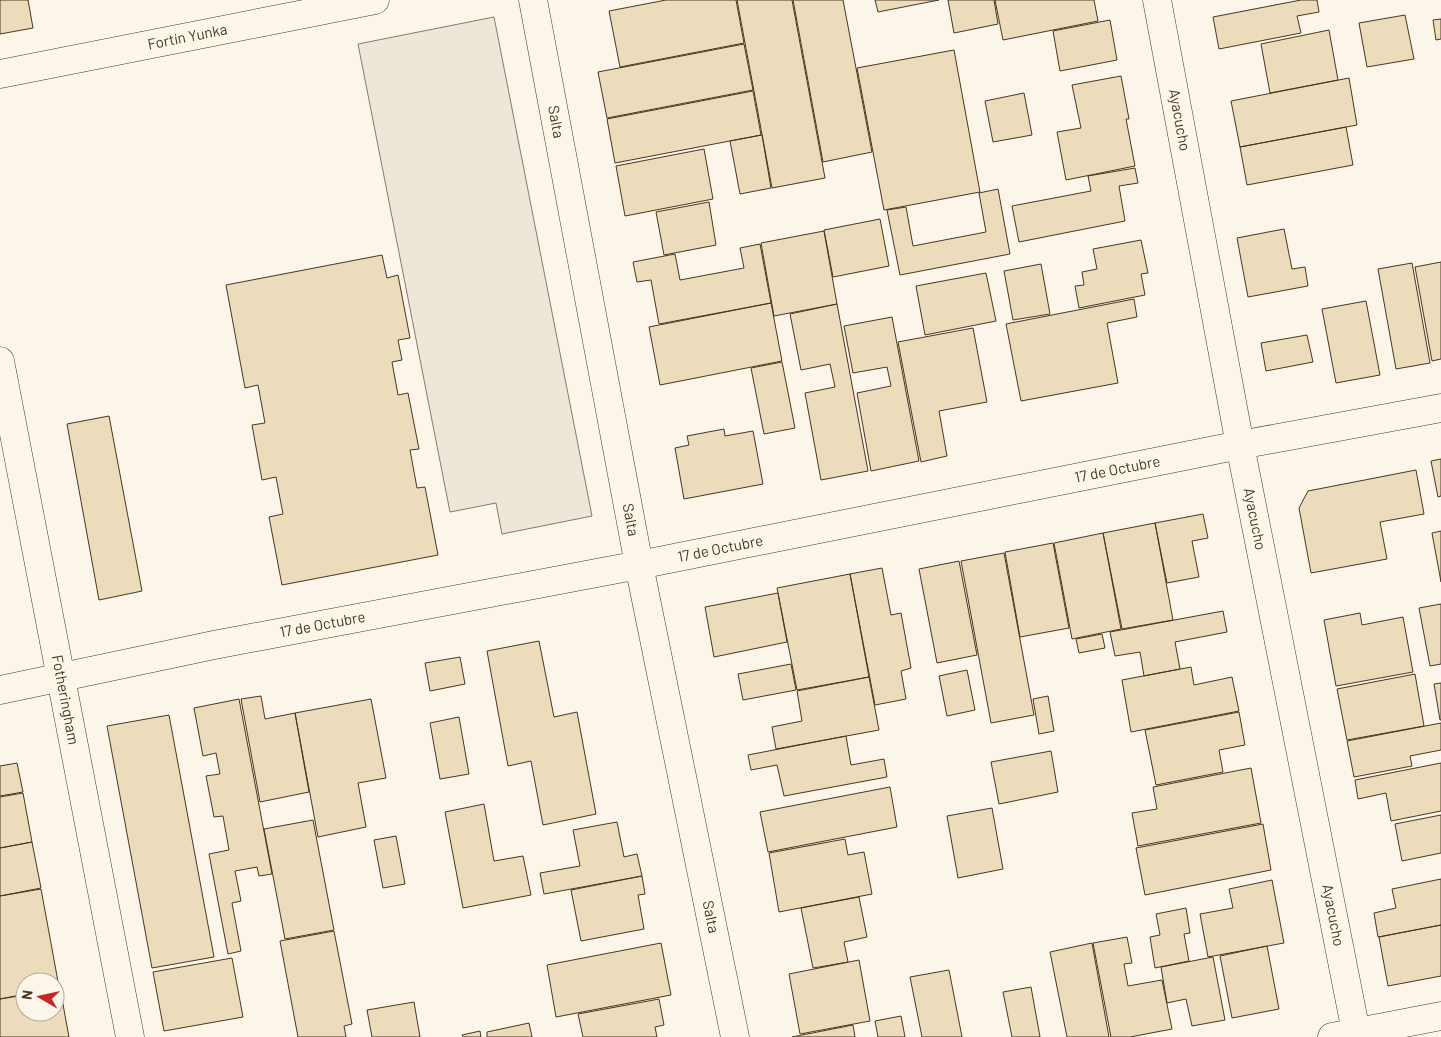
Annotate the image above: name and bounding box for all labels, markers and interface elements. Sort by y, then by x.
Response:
street label: Fortín Yunka [146,19,229,53]
street label: Ayacucho [1166,87,1195,152]
street label: Salta [545,104,569,140]
street label: 17 de Octubre [1073,451,1162,486]
street label: Ayacucho [1241,486,1271,551]
street label: Salta [620,502,643,538]
street label: 17 de Octubre [676,530,764,565]
street label: 17 de Octubre [278,607,367,640]
street label: Fotheringham [49,653,84,746]
street label: Ayacucho [1319,882,1349,948]
street label: Salta [699,899,724,935]
north arrow [15,972,65,1022]
text: N [18,989,36,1001]

